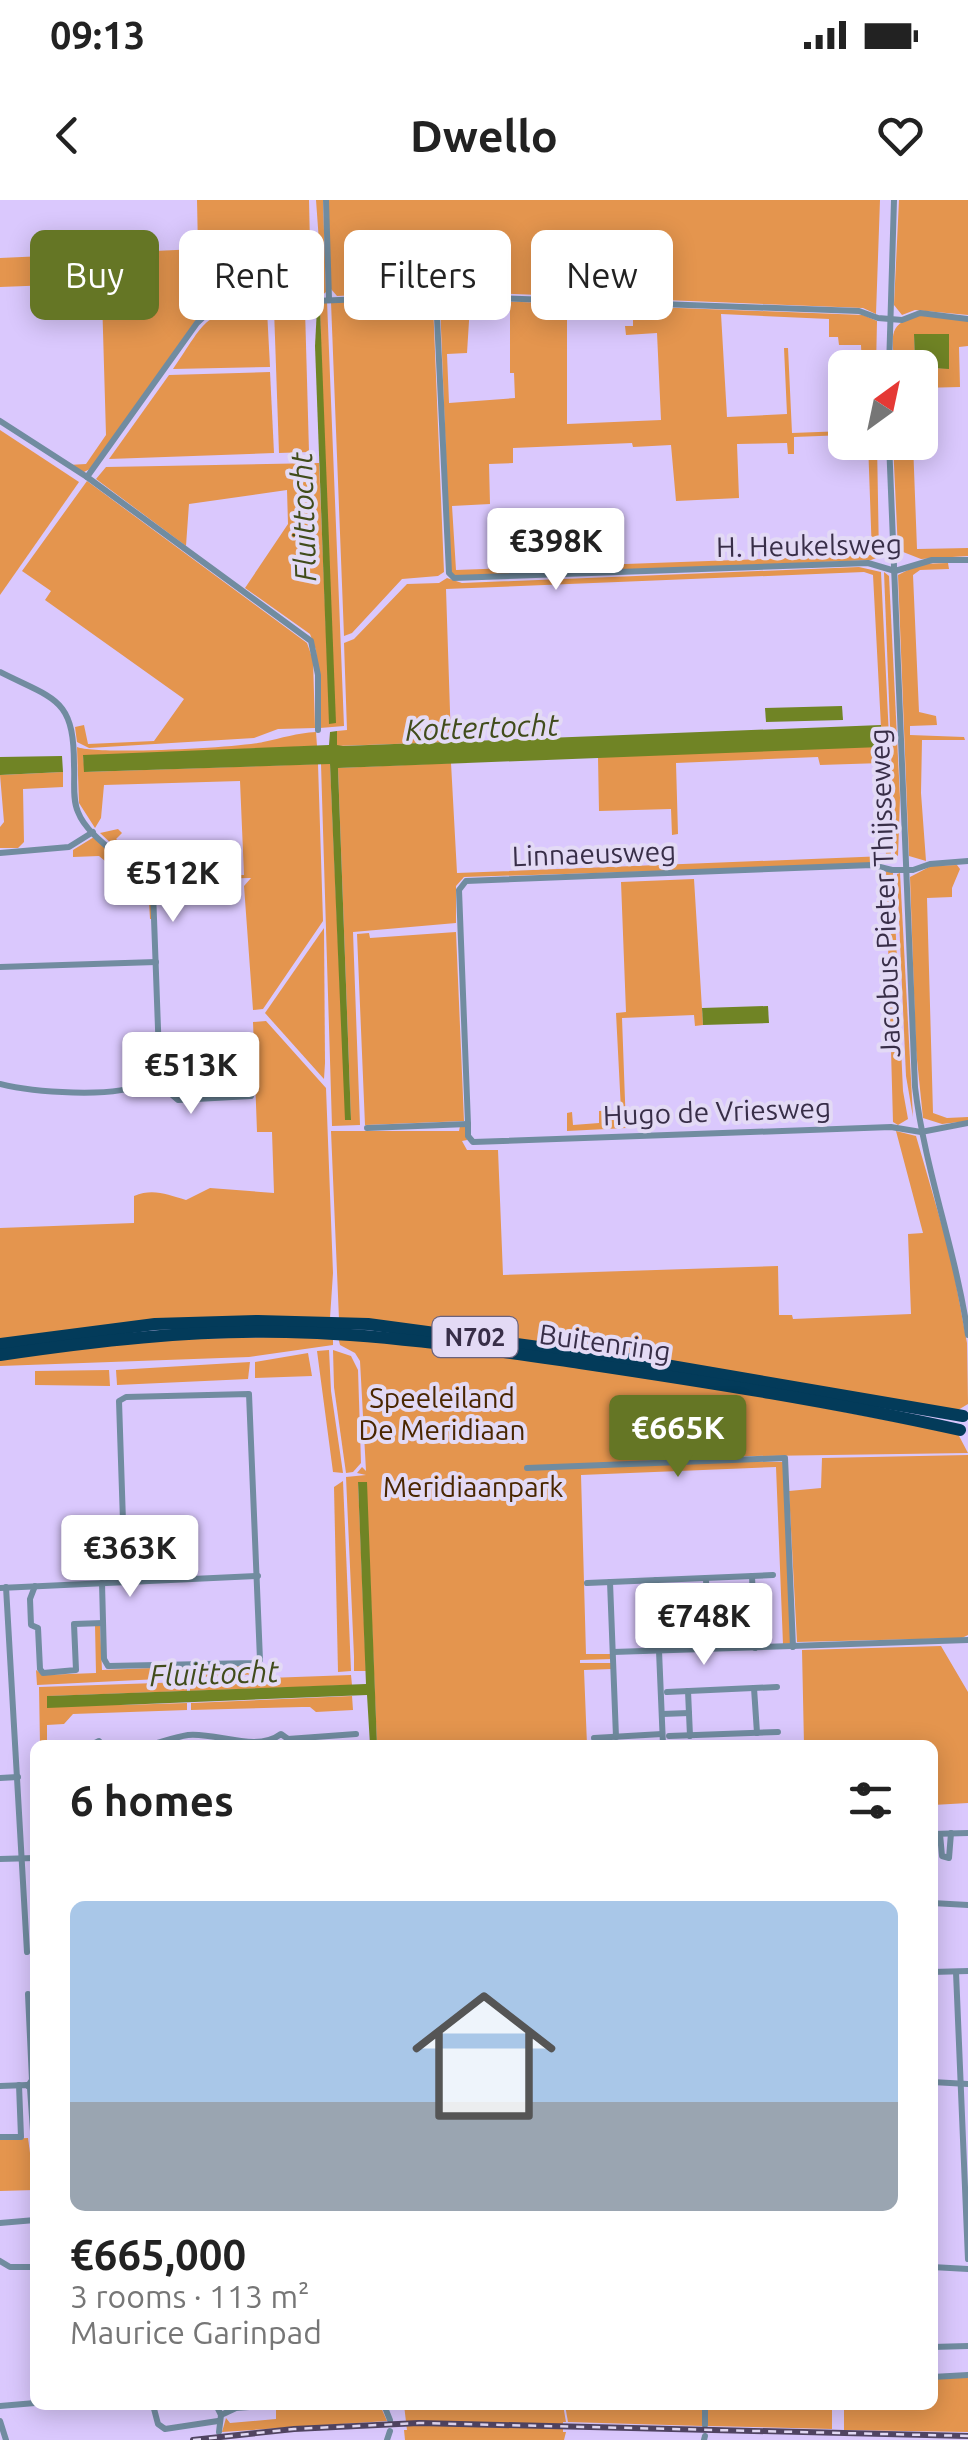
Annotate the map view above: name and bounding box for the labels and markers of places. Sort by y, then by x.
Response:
pin: €398K [486,508,626,593]
pin: €512K [103,840,243,925]
pin: €513K [121,1032,261,1117]
pin: €665K [608,1395,748,1480]
pin: €363K [60,1515,200,1600]
pin: €748K [634,1583,774,1668]

